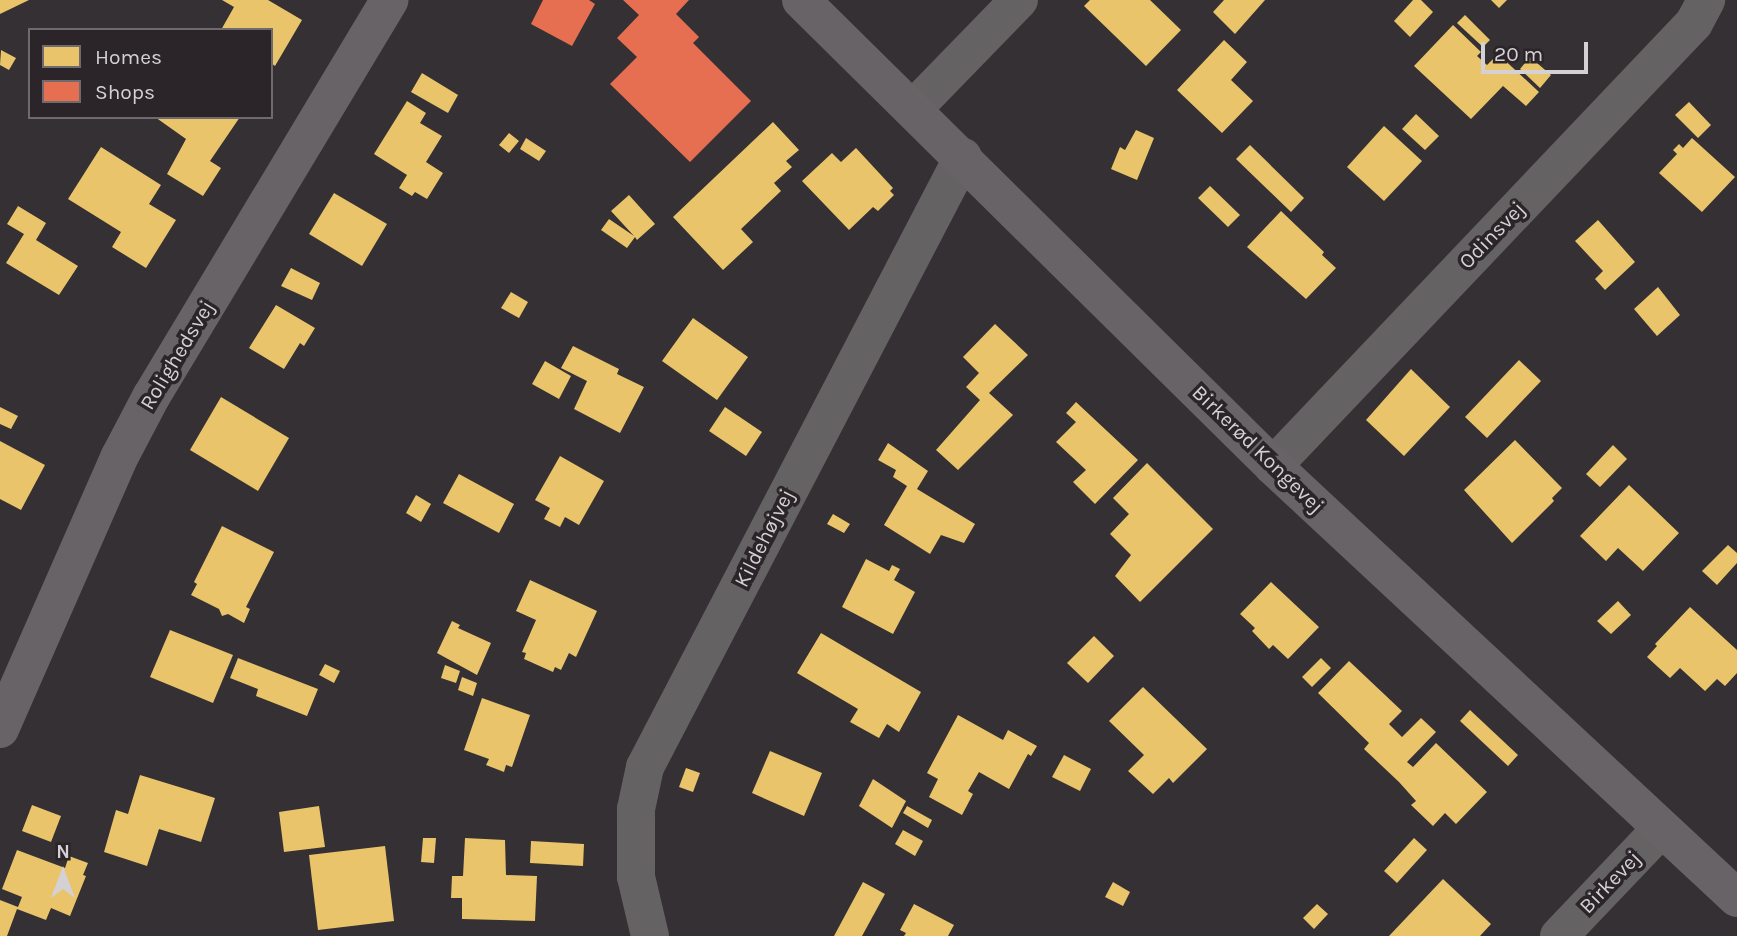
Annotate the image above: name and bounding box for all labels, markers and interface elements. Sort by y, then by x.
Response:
legend [28,28,273,119]
scale bar [1485,28,1592,72]
text: 20 m [1494,42,1543,66]
text: Homes [95,45,162,69]
text: Shops [95,80,155,104]
street label: Odinsvej [1454,196,1530,274]
street label: Rolighedsvej [134,296,220,414]
street label: Birkerød Kongevej [1187,380,1329,518]
street label: Kildehøjvej [729,485,799,591]
north arrow [28,838,98,908]
text: N [56,841,70,863]
street label: Birkevej [1574,845,1646,919]

